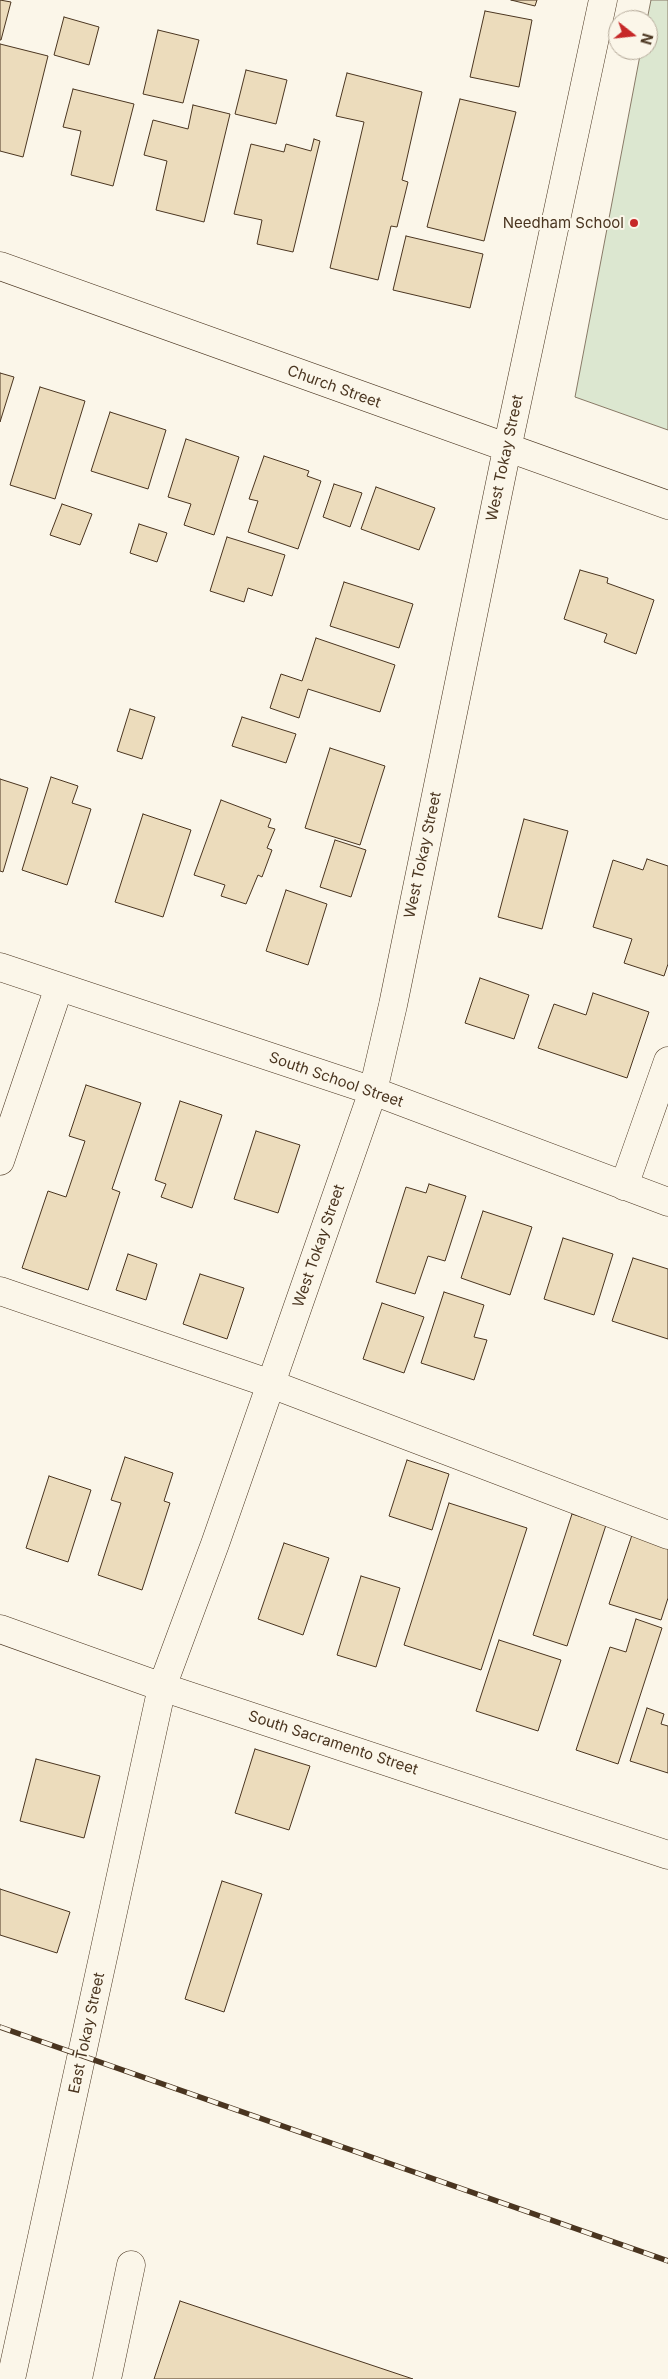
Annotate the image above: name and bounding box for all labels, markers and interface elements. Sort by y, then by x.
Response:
north arrow [608,10,658,60]
text: N [637,32,657,46]
place label: Needham School [503,214,624,232]
marker: Needham School [628,217,640,229]
street label: Church Street [285,362,383,412]
street label: West Tokay Street [483,393,527,523]
street label: West Tokay Street [401,790,445,920]
street label: South School Street [267,1049,405,1111]
street label: West Tokay Street [290,1182,348,1310]
street label: South Sacramento Street [246,1707,420,1779]
street label: East Tokay Street [65,1971,109,2095]

